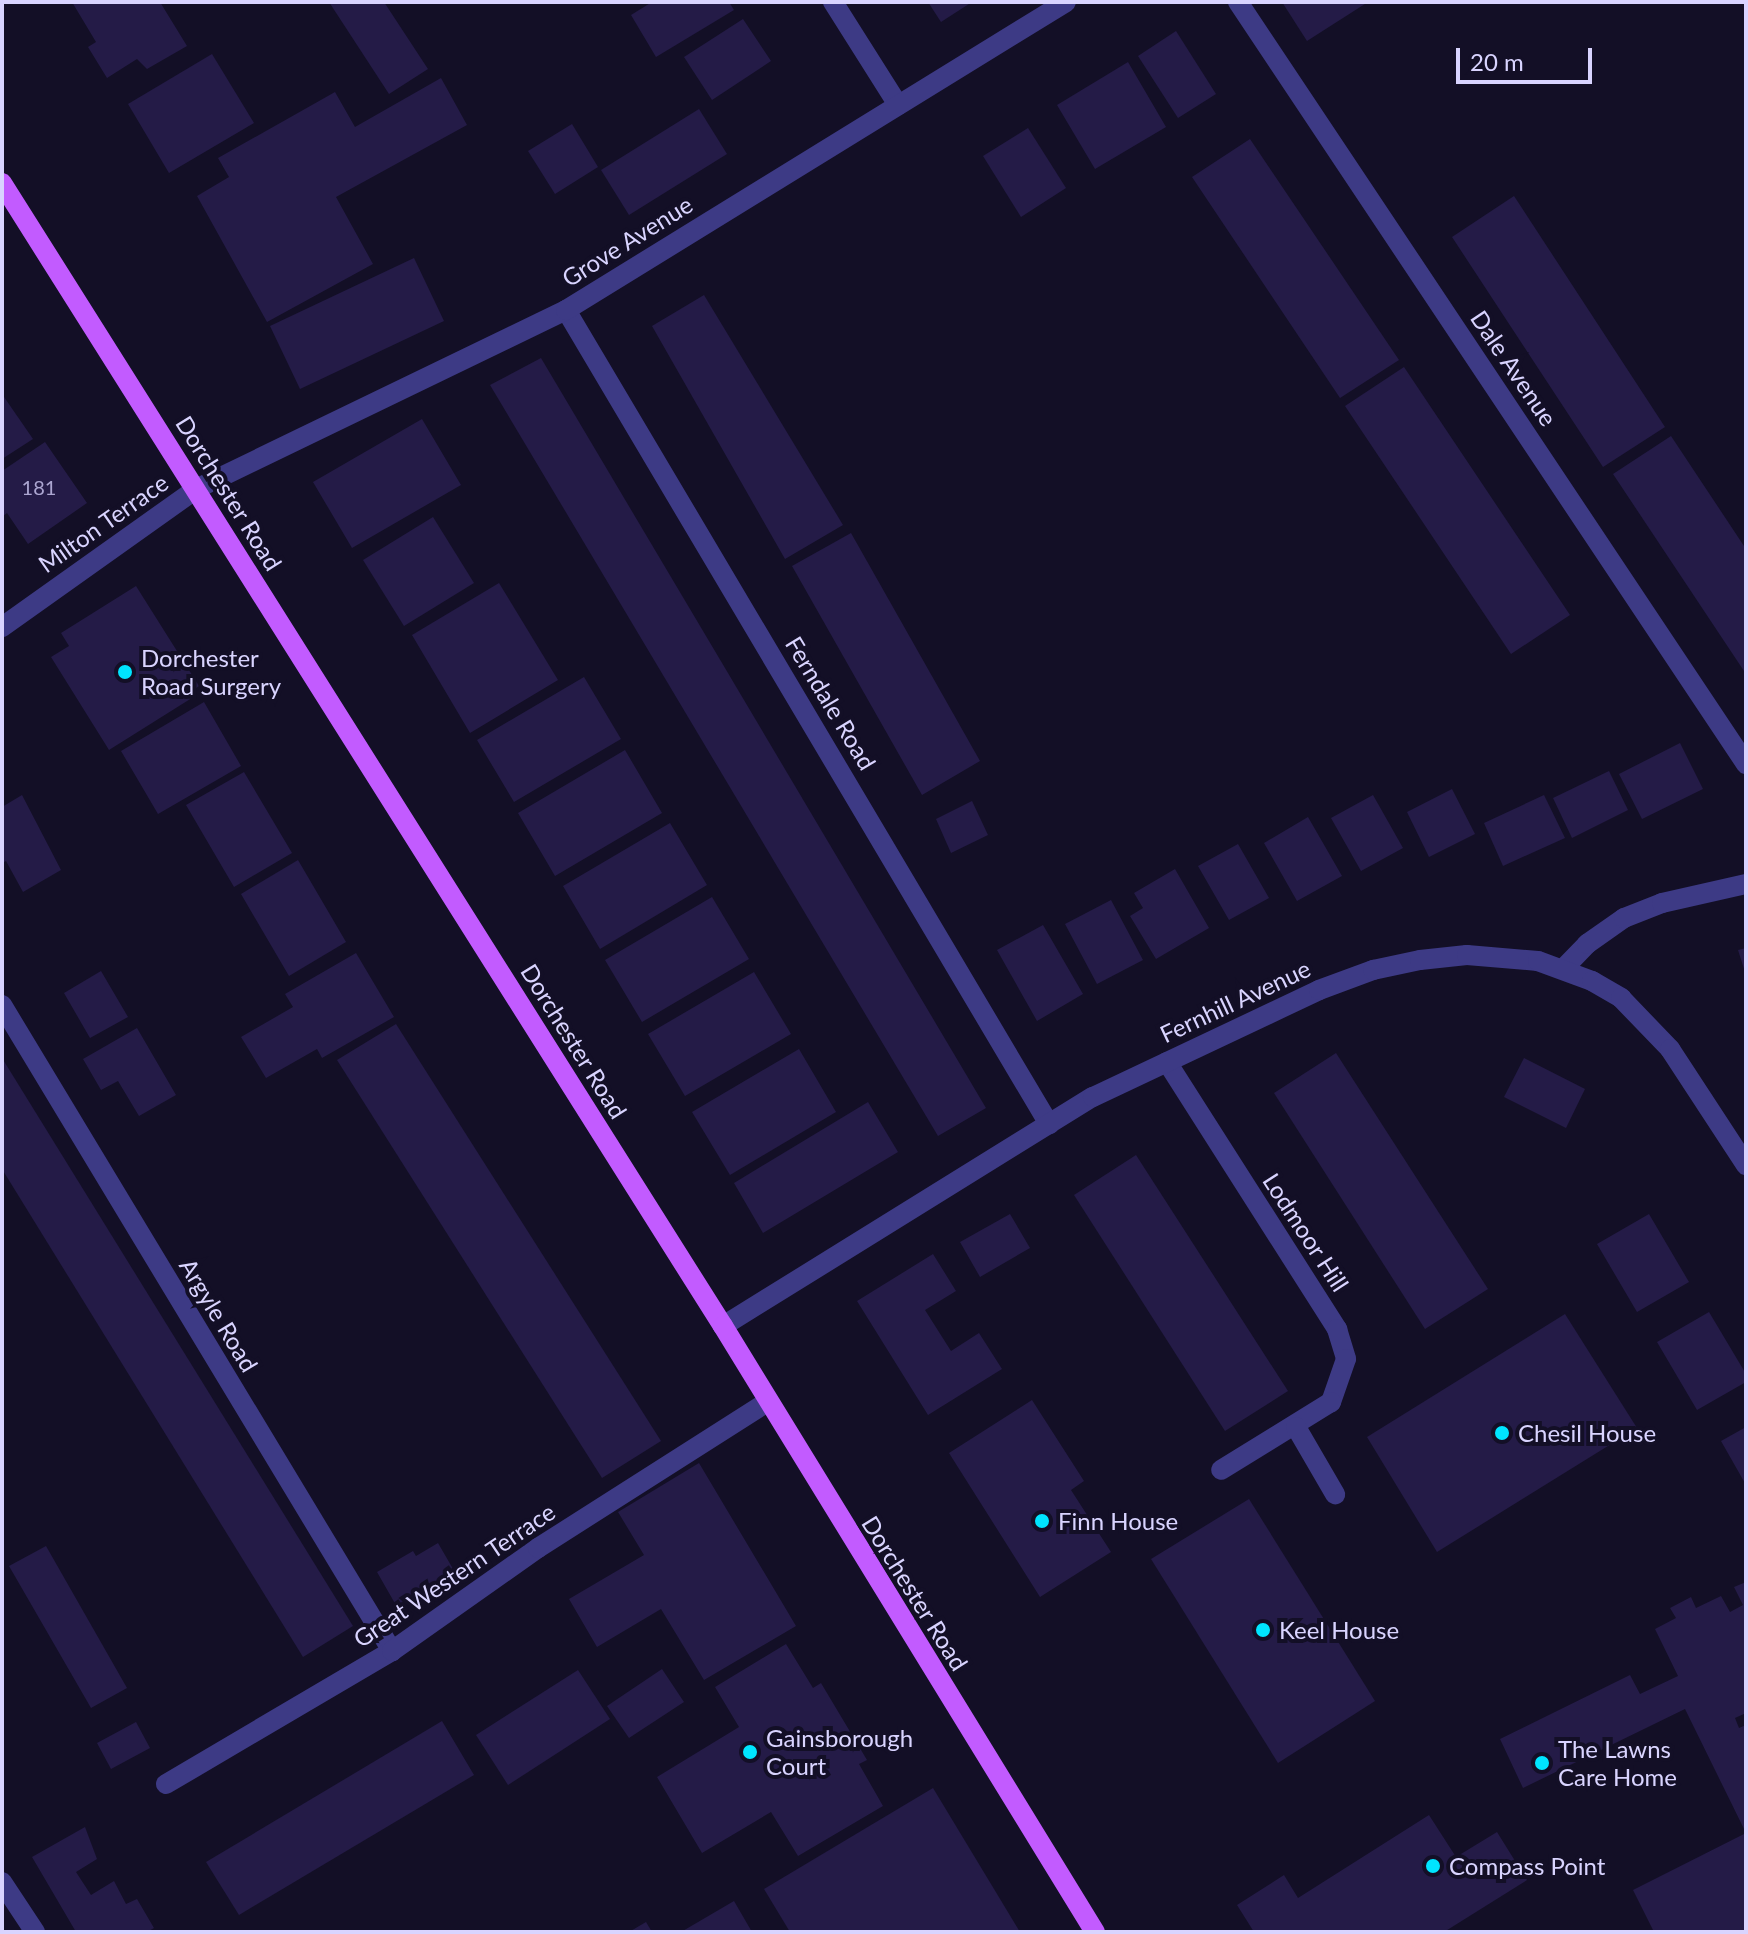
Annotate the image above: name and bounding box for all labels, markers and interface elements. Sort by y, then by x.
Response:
scale bar [1460,32,1596,82]
text: 20 m [1470,47,1524,76]
street label: Grove Avenue [556,189,698,293]
street label: Dale Avenue [1465,304,1563,432]
street label: Dorchester Road [170,410,288,576]
street label: Milton Terrace [32,468,174,578]
house number: 181 [22,475,56,499]
street label: Ferndale Road [780,631,882,775]
place label: Dorchester Road Surgery [141,644,281,700]
marker: Dorchester Road Surgery [116,663,134,681]
street label: Fernhill Avenue [1155,953,1315,1049]
street label: Dorchester Road [515,958,633,1124]
street label: Lodmoor Hill [1257,1167,1355,1297]
street label: Argyle Road [174,1253,264,1377]
place label: Chesil House [1518,1419,1656,1447]
marker: Chesil House [1493,1424,1511,1442]
street label: Great Western Terrace [347,1497,561,1653]
place label: Finn House [1058,1507,1178,1535]
street label: Dorchester Road [856,1510,974,1676]
marker: Finn House [1033,1512,1051,1530]
place label: Keel House [1279,1616,1399,1644]
marker: Keel House [1254,1621,1272,1639]
place label: Gainsborough Court [766,1724,913,1780]
place label: The Lawns Care Home [1558,1735,1677,1791]
marker: Gainsborough Court [741,1743,759,1761]
marker: The Lawns Care Home [1533,1754,1551,1772]
place label: Compass Point [1449,1852,1605,1880]
marker: Compass Point [1424,1857,1442,1875]

